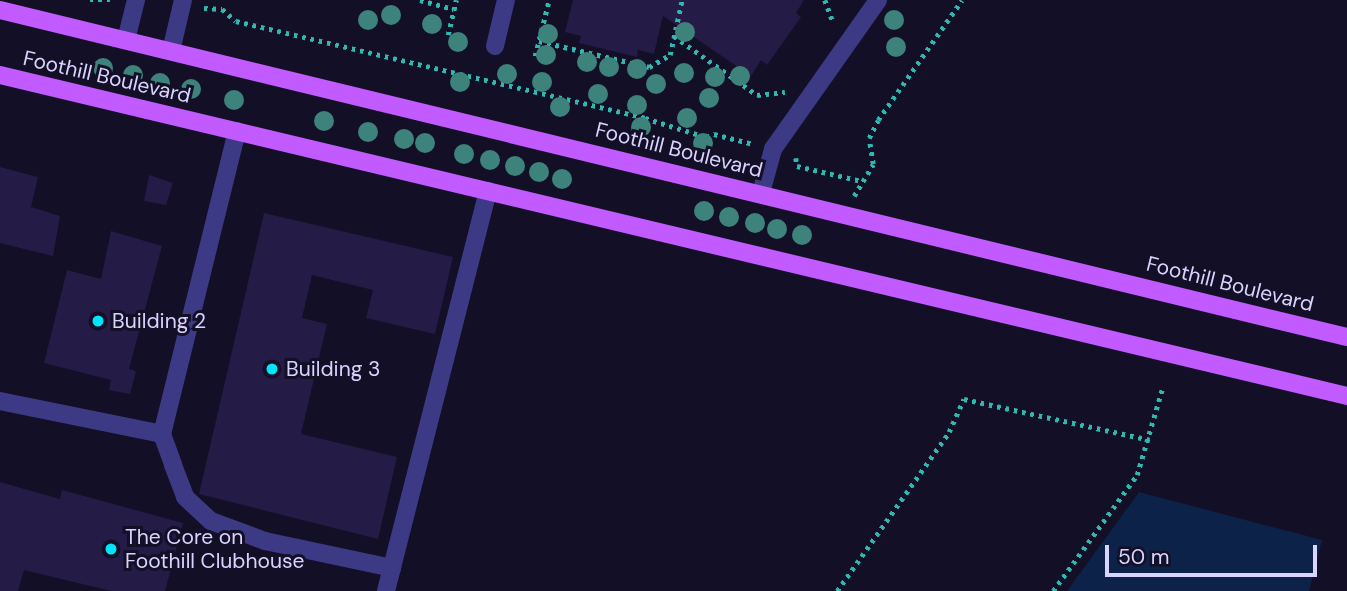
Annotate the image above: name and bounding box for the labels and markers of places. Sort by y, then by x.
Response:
place label: Building 2 [112,308,206,334]
marker: Building 2 [90,313,106,329]
place label: Building 3 [286,356,380,382]
marker: Building 3 [264,361,280,377]
place label: The Core on Foothill Clubhouse [125,524,305,574]
marker: The Core on Foothill Clubhouse [103,541,119,557]

